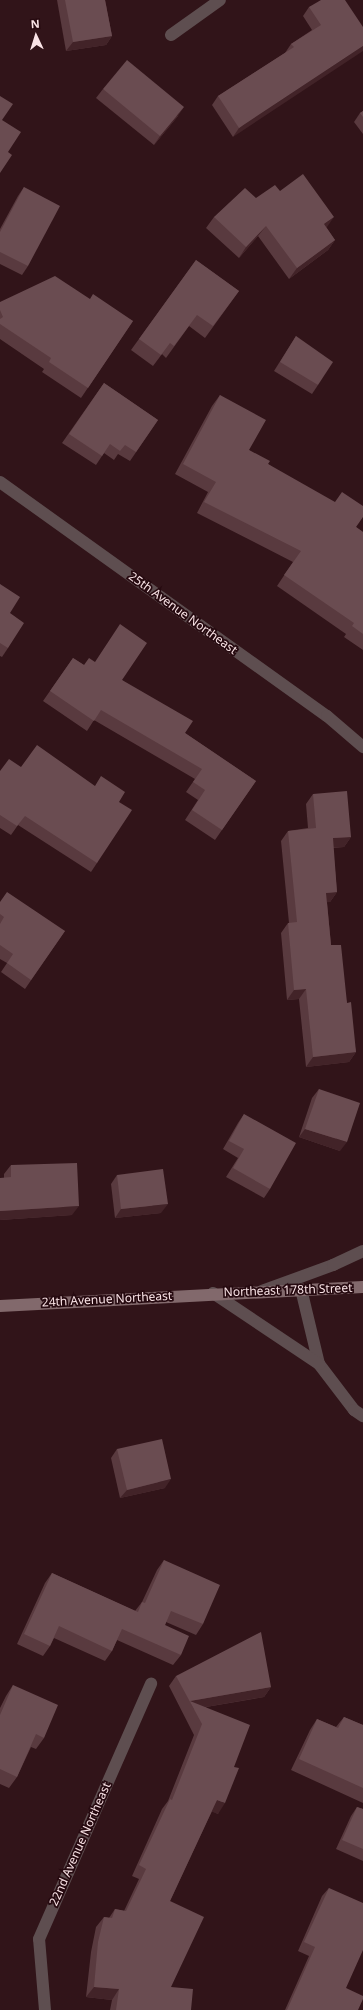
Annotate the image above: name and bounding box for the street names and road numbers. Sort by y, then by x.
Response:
street label: 25th Avenue Northeast [126,569,240,657]
street label: Northeast 178th Street [223,1281,353,1299]
street label: 24th Avenue Northeast [41,1288,173,1310]
street label: 22nd Avenue Northeast [46,1780,114,1908]

